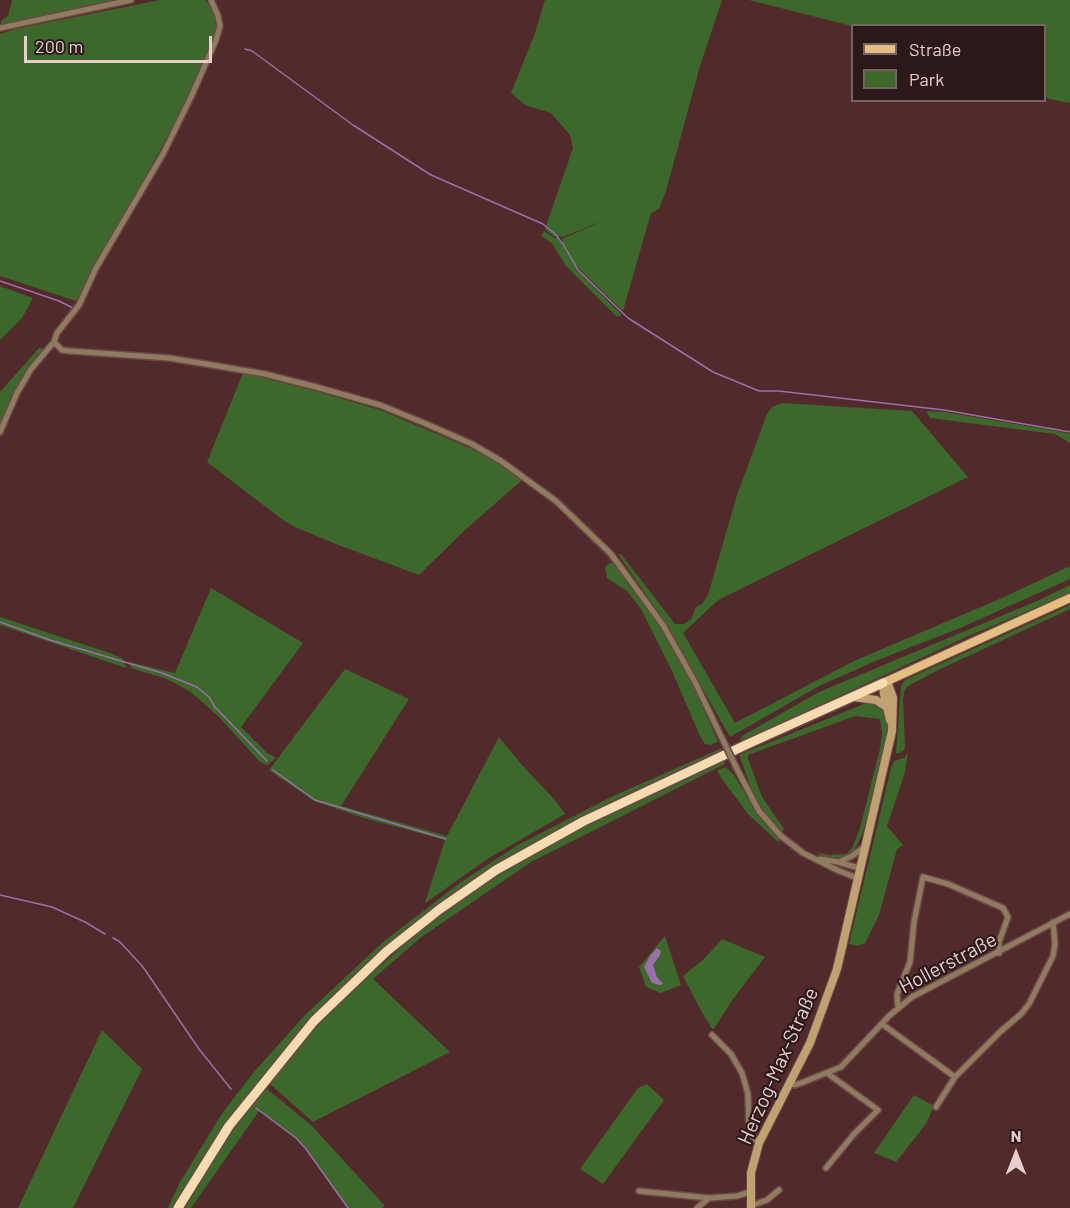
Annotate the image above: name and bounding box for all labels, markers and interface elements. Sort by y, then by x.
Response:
scale bar [27,24,214,62]
legend [851,24,1046,102]
text: 200 m [35,35,83,57]
text: Straße [909,38,961,60]
text: Park [909,68,944,90]
street label: Hollerstraße [895,927,1001,999]
street label: Herzog-Max-Straße [733,984,823,1148]
north arrow [986,1124,1046,1184]
text: N [1011,1126,1021,1145]

